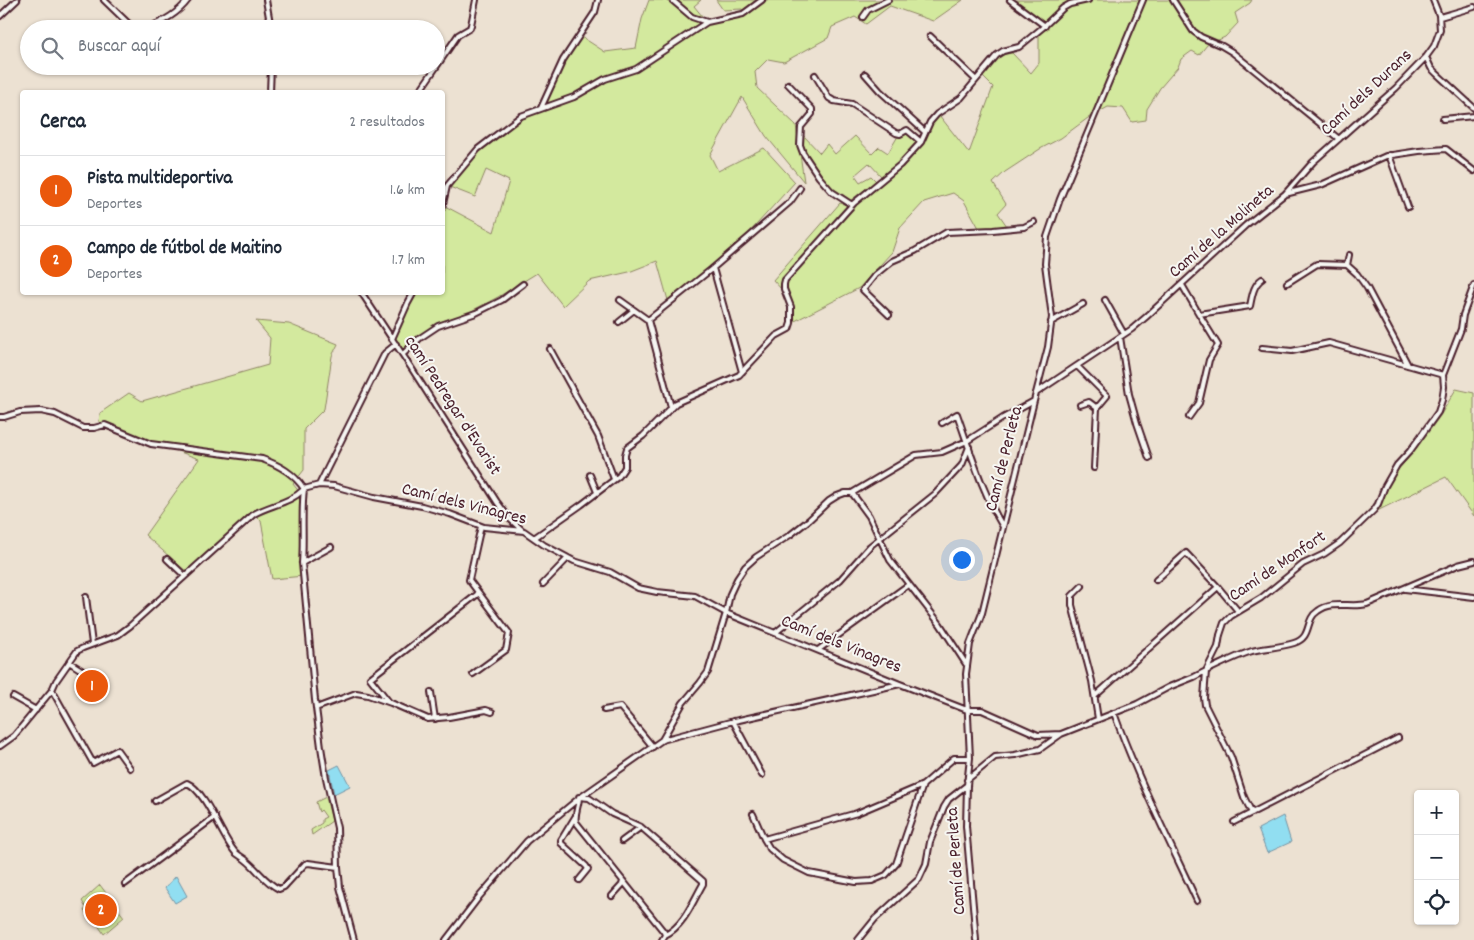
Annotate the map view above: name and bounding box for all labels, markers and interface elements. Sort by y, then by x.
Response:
search box [20,20,445,75]
icon: search [38,34,66,62]
text: Buscar aquí [78,34,160,61]
street label: Camí dels Durans [1315,44,1419,142]
text: Cerca [40,108,86,138]
text: 2 resultados [349,111,425,134]
text: Pista multideportiva [87,166,232,193]
text: 1 [54,179,58,202]
text: 1.6 km [390,179,425,202]
street label: Camí de la Molineta [1164,179,1280,285]
text: Deportes [87,193,142,216]
text: Campo de fútbol de Maitino [87,236,282,263]
text: 2 [53,249,60,272]
text: 1.7 km [391,249,425,272]
text: Deportes [87,263,142,286]
street label: camí Pedregar d'Evarist [397,331,507,481]
street label: Camí de Perleta [980,403,1030,514]
street label: Camí dels Vinagres [399,477,529,533]
street label: Camí de Monfort [1225,525,1332,609]
your location [949,547,975,573]
street label: Camí dels Vinagres [777,609,905,681]
pin: 1 [76,667,108,705]
map controls [1414,790,1459,925]
button: + [1414,790,1459,835]
street label: Camí de Perleta [941,806,973,916]
button: − [1414,835,1459,880]
button: locate [1414,880,1459,925]
pin: 2 [85,891,117,929]

